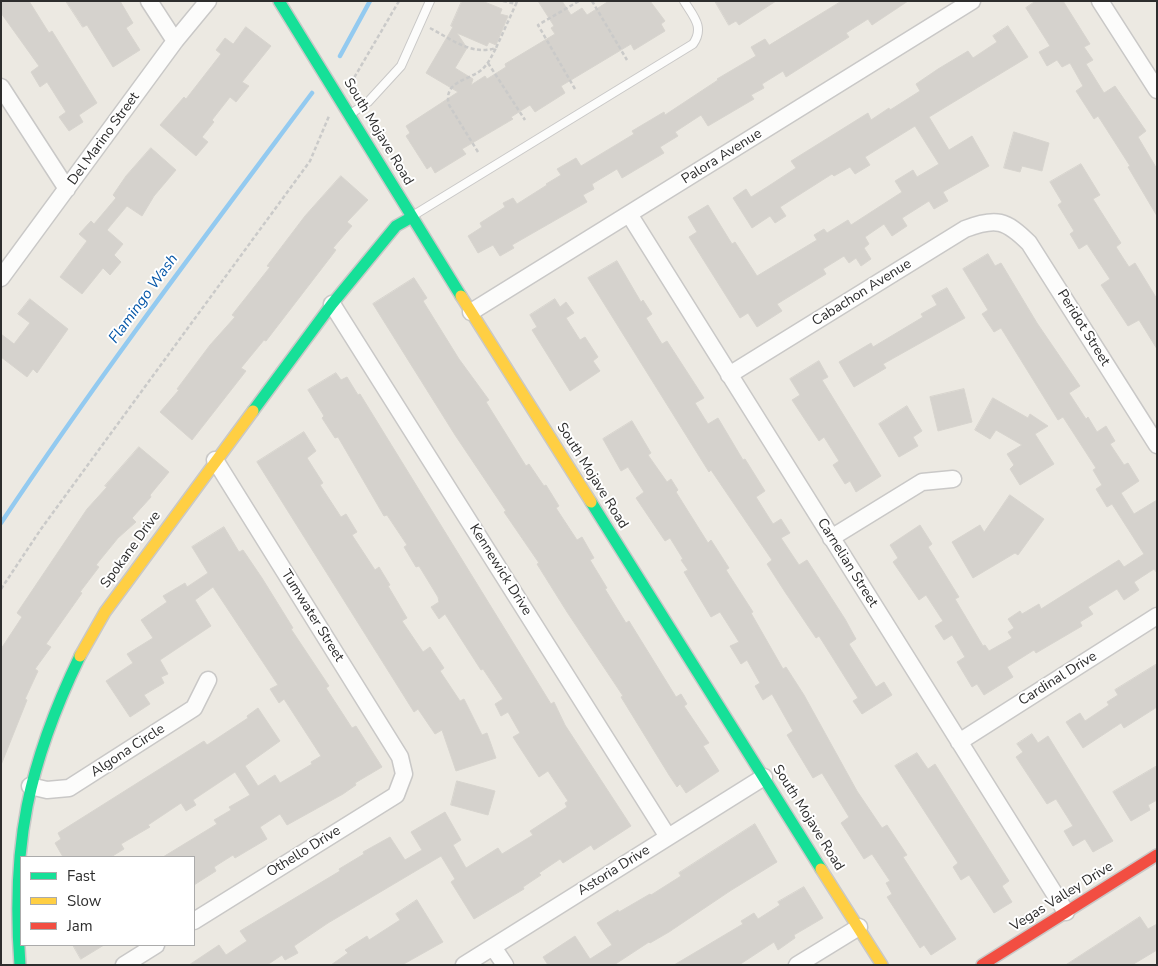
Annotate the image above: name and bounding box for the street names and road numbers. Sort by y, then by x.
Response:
street label: South Mojave Road [339,75,417,189]
street label: Del Marino Street [65,89,143,189]
street label: Palora Avenue [679,126,765,188]
street label: Cabachon Avenue [809,256,915,330]
street label: Peridot Street [1053,287,1113,369]
street label: South Mojave Road [553,420,631,532]
street label: Spokane Drive [97,508,165,592]
street label: Carnelian Street [813,515,881,611]
street label: Kennewick Drive [465,521,535,619]
street label: Tumwater Street [277,567,347,665]
street label: Cardinal Drive [1016,648,1100,710]
street label: Algona Circle [88,721,168,781]
street label: South Mojave Road [769,762,847,874]
street label: Othello Drive [264,823,344,881]
street label: Astoria Drive [575,842,653,900]
street label: Vegas Valley Drive [1007,859,1117,935]

